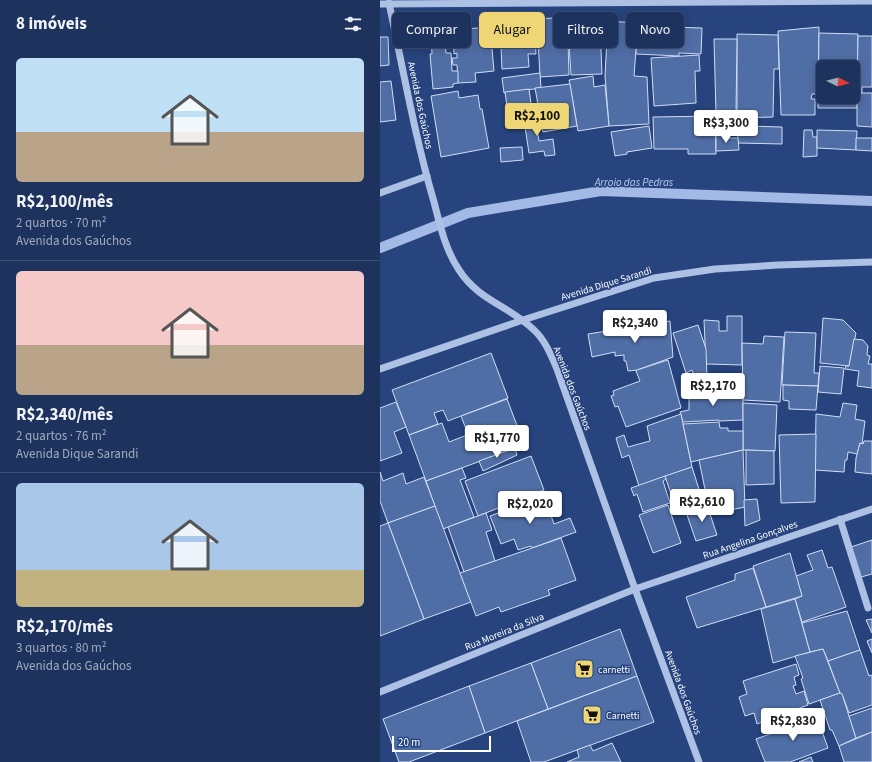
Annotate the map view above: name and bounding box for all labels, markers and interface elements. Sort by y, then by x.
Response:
text: 8 imóveis [16,12,87,36]
chip: Comprar [392,12,471,48]
chip: Alugar [479,12,545,48]
chip: Filtros [553,12,618,48]
chip: Novo [626,12,684,48]
icon: filters [342,13,364,35]
street label: Avenida dos Gaúchos [404,60,436,150]
north arrow [816,60,860,104]
map controls [816,60,860,104]
icon: home [154,84,226,156]
pin: R$2,100 [500,103,574,137]
text: R$2,100 [514,107,560,125]
pin: R$3,300 [689,110,763,144]
text: R$3,300 [703,114,749,132]
water label: Arroio das Pedras [594,175,674,190]
text: R$2,100/mês [16,190,113,214]
text: 2 quartos · 70 m² [16,214,107,232]
text: Avenida dos Gaúchos [16,232,132,250]
street label: Avenida Dique Sarandi [559,263,653,304]
icon: home [154,297,226,369]
pin: R$2,340 [598,310,672,344]
text: R$2,340 [612,314,658,332]
street label: Avenida dos Gaúchos [550,344,595,432]
pin: R$2,170 [676,373,750,407]
text: R$2,170 [690,377,736,395]
text: R$2,340/mês [16,403,113,427]
pin: R$1,770 [460,425,534,459]
text: 2 quartos · 76 m² [16,427,107,445]
text: R$1,770 [474,429,520,447]
text: Avenida Dique Sarandi [16,445,138,463]
pin: R$2,610 [665,489,739,523]
pin: R$2,020 [493,491,567,525]
text: R$2,610 [679,493,725,511]
text: R$2,020 [507,495,553,513]
icon: home [154,509,226,581]
street label: Rua Angelina Gonçalves [701,517,800,563]
street label: Rua Moreira da Silva [463,610,546,654]
text: R$2,170/mês [16,615,113,639]
text: 3 quartos · 80 m² [16,639,107,657]
street label: Avenida dos Gaúchos [661,648,705,736]
text: Avenida dos Gaúchos [16,657,132,675]
supermarket icon: carnetti [573,658,595,680]
place label: carnetti [598,663,630,677]
supermarket icon: Carnetti [581,704,603,726]
pin: R$2,830 [756,708,830,742]
place label: Carnetti [606,709,640,723]
text: R$2,830 [770,712,816,730]
scale bar [392,734,491,753]
text: 20 m [398,735,420,750]

